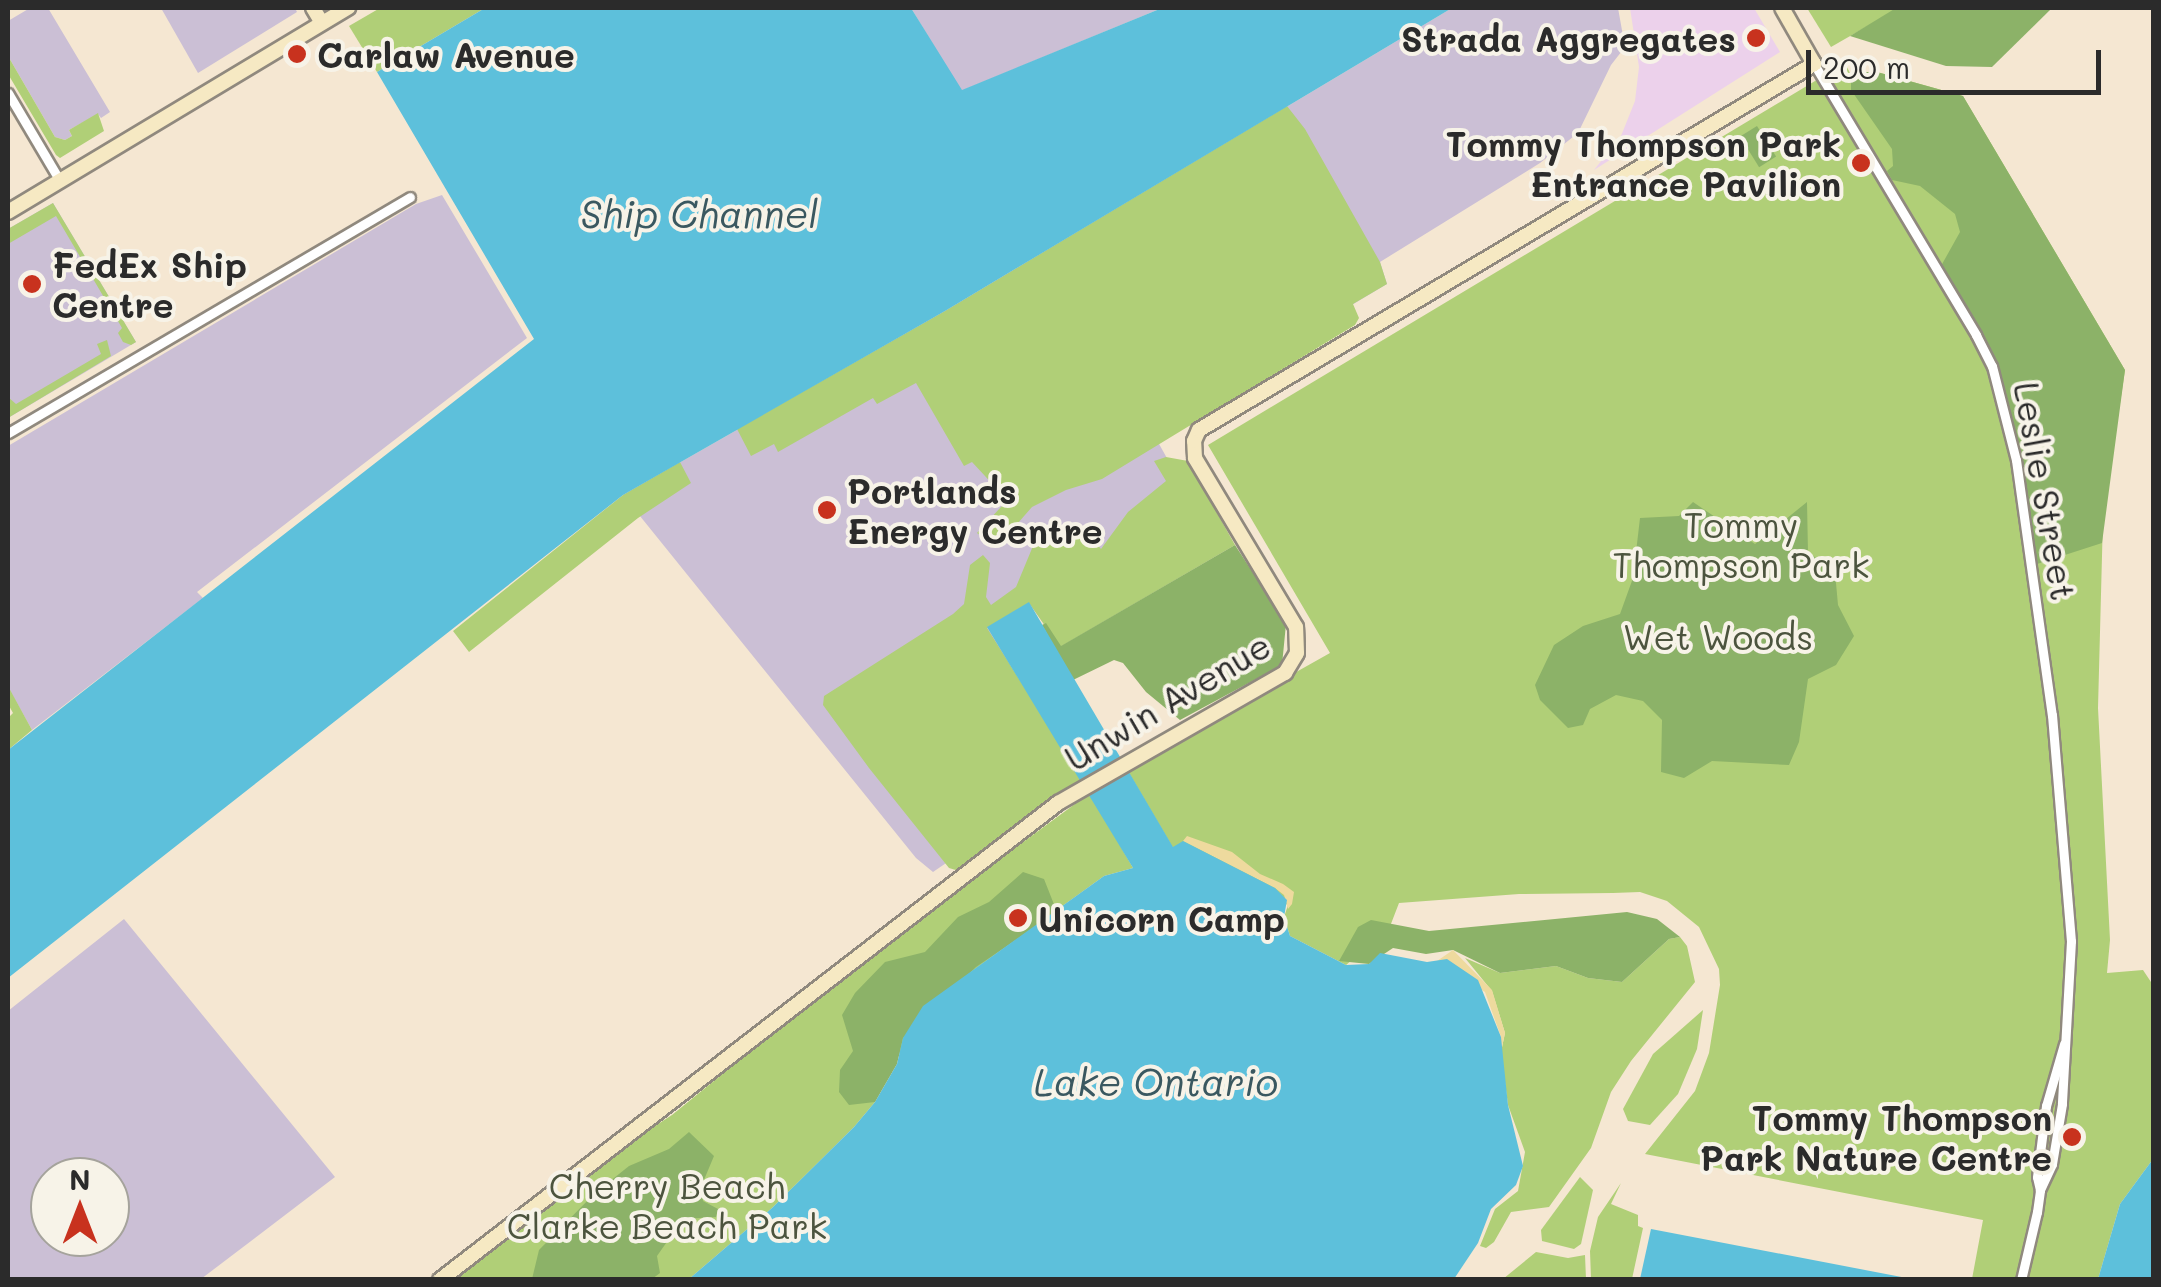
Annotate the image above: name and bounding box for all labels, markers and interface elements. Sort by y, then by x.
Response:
place label: Strada Aggregates [1401,17,1736,59]
marker: Strada Aggregates [1745,27,1767,49]
scale bar [1811,30,2106,92]
place label: Carlaw Avenue [317,33,575,75]
marker: Carlaw Avenue [286,43,308,65]
text: 200 m [1823,47,1910,87]
place label: Tommy Thompson Park Entrance Pavilion [1446,122,1841,204]
marker: Tommy Thompson Park Entrance Pavilion [1850,152,1872,174]
water label: Ship Channel [580,191,818,237]
place label: FedEx Ship Centre [52,243,247,325]
marker: FedEx Ship Centre [21,273,43,295]
street label: Leslie Street [2006,379,2086,603]
place label: Portlands Energy Centre [847,469,1103,551]
marker: Portlands Energy Centre [816,499,838,521]
park label: Tommy Thompson Park [1612,503,1870,585]
park label: Wet Woods [1623,615,1813,657]
street label: Unwin Avenue [1057,623,1277,779]
place label: Unicorn Camp [1038,897,1285,939]
marker: Unicorn Camp [1007,907,1029,929]
water label: Lake Ontario [1034,1059,1278,1105]
place label: Tommy Thompson Park Nature Centre [1700,1096,2052,1178]
marker: Tommy Thompson Park Nature Centre [2061,1126,2083,1148]
north arrow [30,1157,130,1257]
text: N [69,1161,91,1197]
park label: Cherry Beach Clarke Beach Park [507,1164,827,1246]

